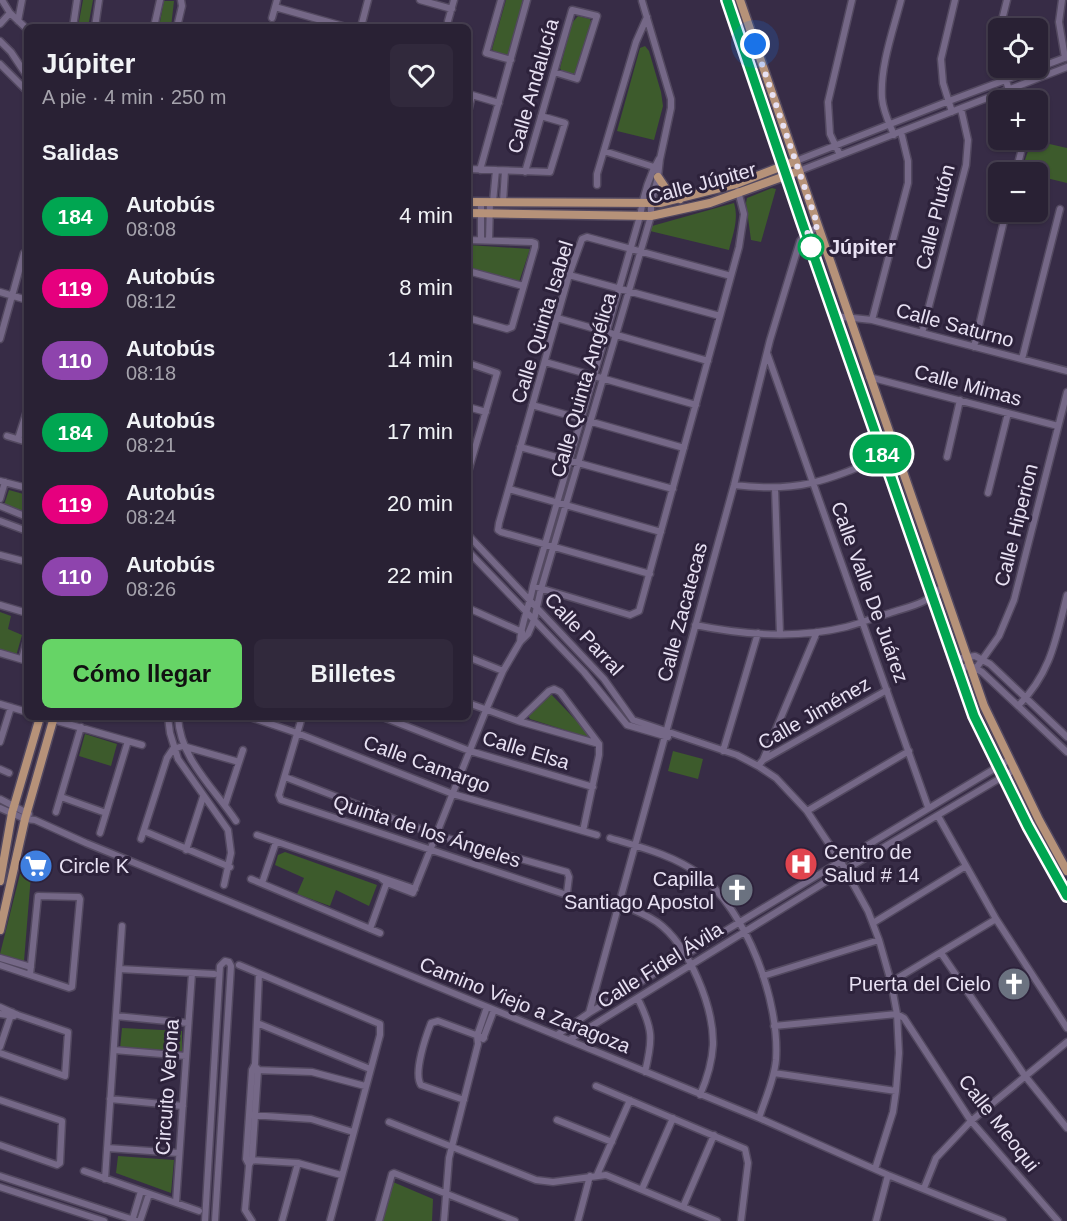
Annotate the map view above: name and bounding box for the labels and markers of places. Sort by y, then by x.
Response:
marker: Júpiter [798,234,824,260]
place label: Júpiter [829,236,896,258]
place label: Centro de Salud # 14 [824,841,920,886]
hospital icon: Centro de Salud # 14 [783,846,819,882]
supermarket icon: Circle K [18,848,54,884]
place label: Circle K [59,855,130,877]
place label: Capilla Santiago Apostol [564,868,715,913]
church icon: Capilla Santiago Apostol [719,872,755,908]
church icon: Puerta del Cielo [996,966,1032,1002]
place label: Puerta del Cielo [849,973,991,995]

